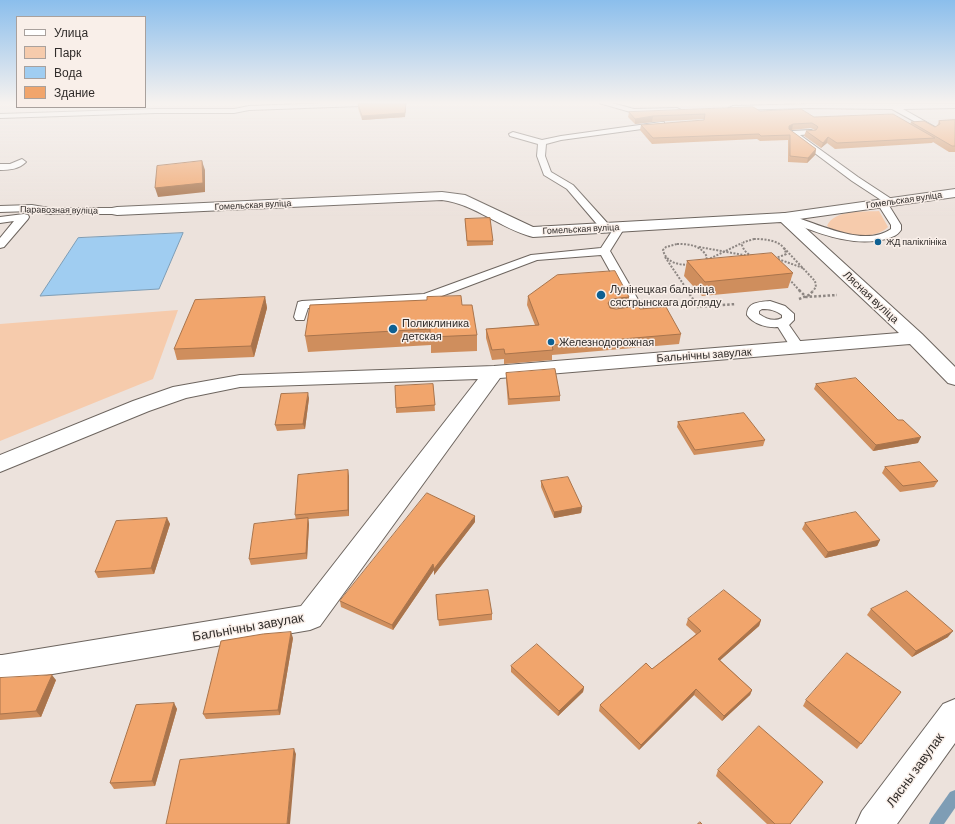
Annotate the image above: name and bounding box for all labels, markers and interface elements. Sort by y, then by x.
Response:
legend [16,16,146,108]
text: Улица [54,25,88,39]
text: Парк [54,45,81,59]
text: Вода [54,65,82,79]
text: Здание [54,85,95,99]
street label: Гомельская вуліца [865,189,943,211]
street label: Гомельская вуліца [214,198,292,212]
street label: Паравозная вуліца [20,204,98,216]
street label: Гомельская вуліца [542,222,620,236]
marker: ЖД паліклініка [873,237,883,247]
place label: ЖД паліклініка [886,237,947,247]
street label: Лясная вуліца [840,268,902,326]
place label: Лунінецкая бальніца сястрынскага догляду [610,282,721,308]
marker: Лунінецкая бальніца сястрынскага догляду [595,289,607,301]
place label: Поликлиника детская [402,316,469,342]
marker: Поликлиника детская [387,323,399,335]
place label: Железнодорожная [559,335,654,349]
marker: Железнодорожная [546,337,556,347]
street label: Бальнічны завулак [656,345,752,365]
street label: Бальнічны завулак [191,610,305,644]
street label: Лясны завулак [883,730,947,810]

